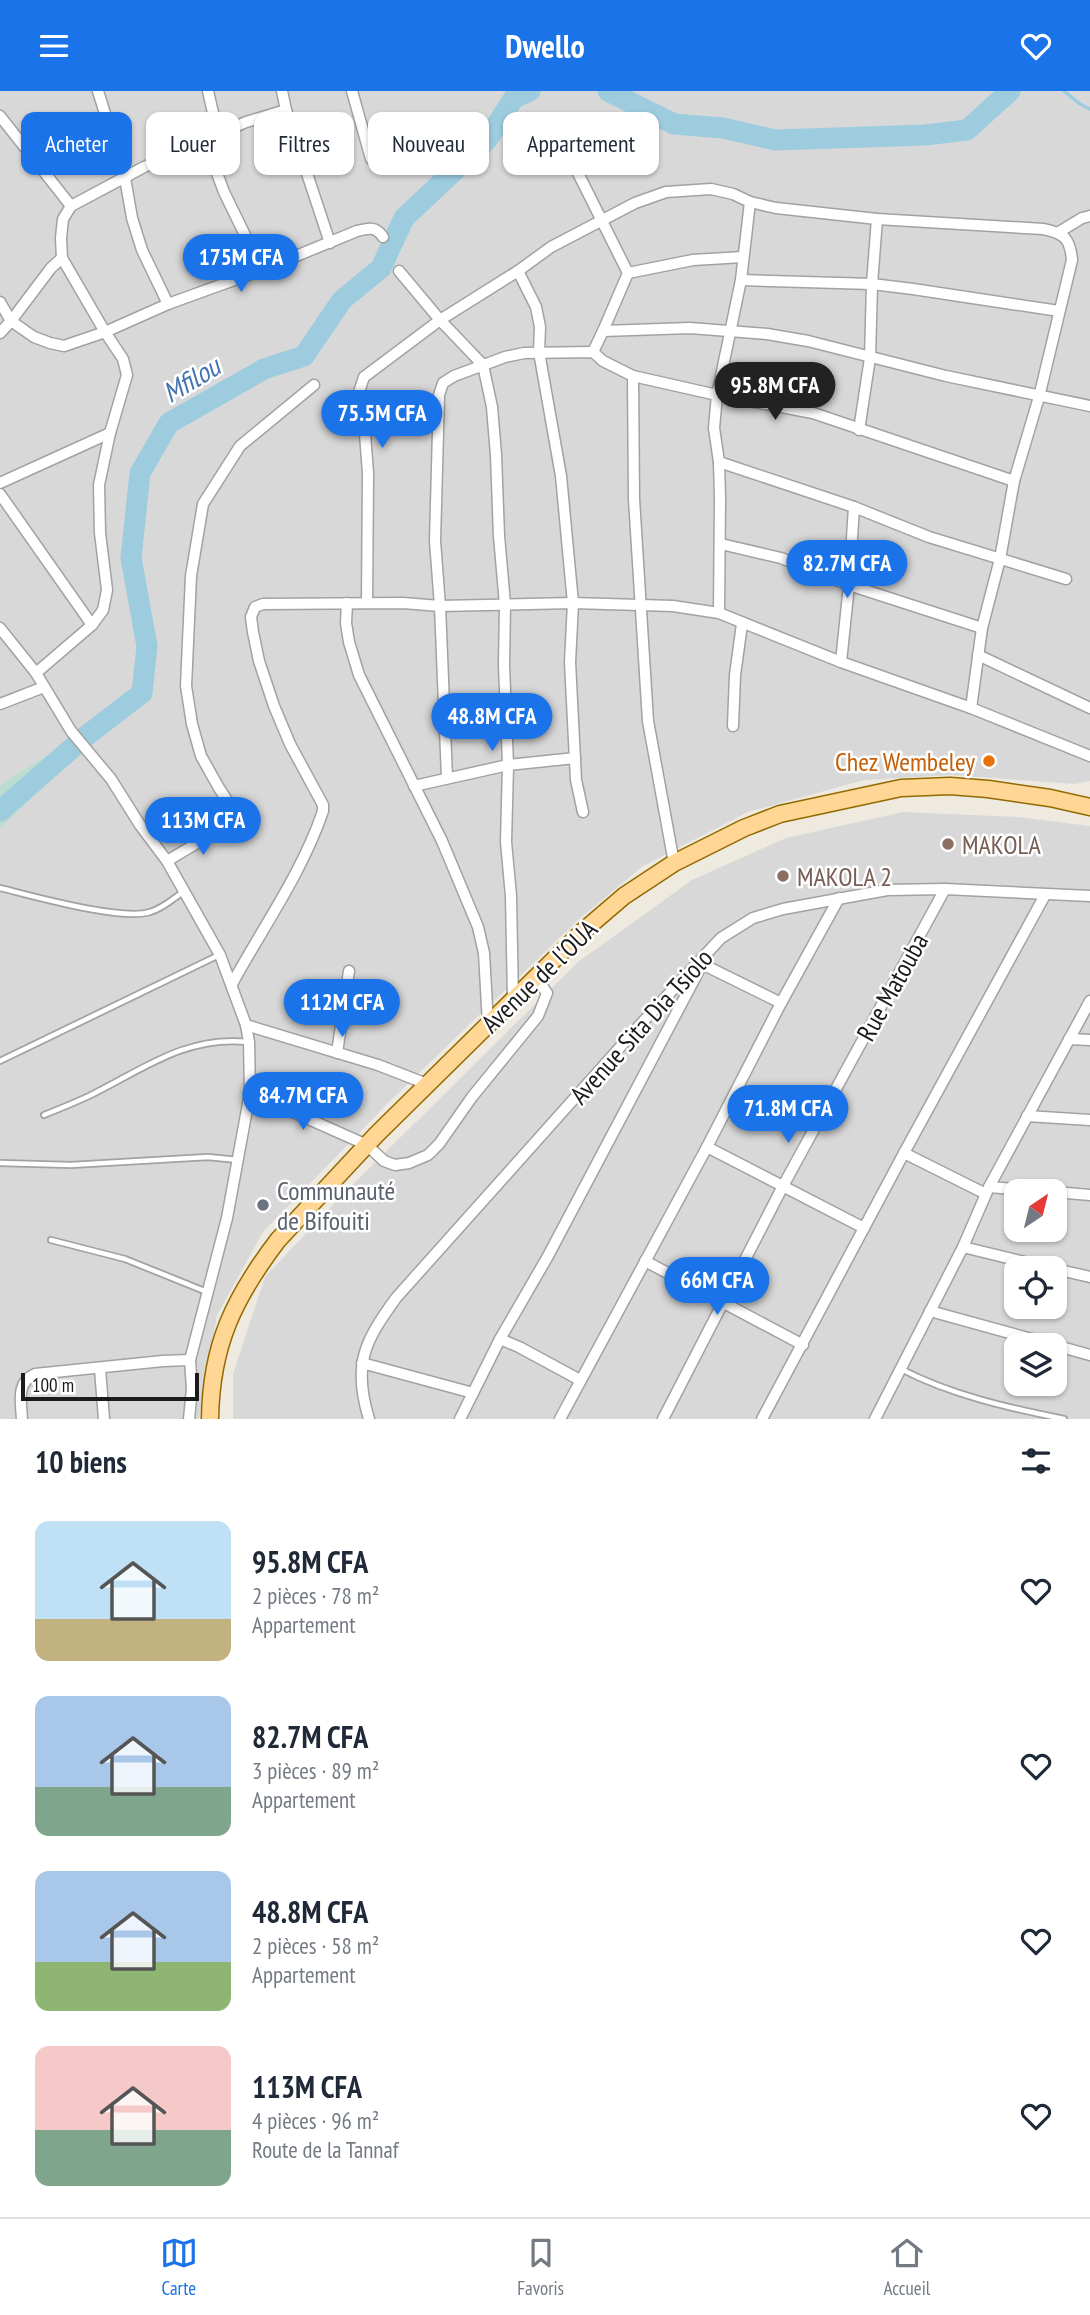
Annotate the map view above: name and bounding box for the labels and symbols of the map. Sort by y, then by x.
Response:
pin: 175M CFA [169,235,313,294]
water label: Mfilou [155,347,228,411]
pin: 95.8M CFA [695,363,855,422]
pin: 75.5M CFA [302,391,462,450]
pin: 82.7M CFA [767,540,927,600]
pin: 48.8M CFA [412,693,572,753]
place label: Chez Wembeley [835,745,975,778]
marker: Chez Wembeley [981,753,997,769]
pin: 113M CFA [131,797,275,857]
place label: MAKOLA [962,828,1041,861]
marker: MAKOLA [940,836,956,852]
place label: MAKOLA 2 [797,860,892,893]
marker: MAKOLA 2 [775,868,791,884]
street label: Avenue de l'OUA [474,912,604,1040]
street label: Rue Matouba [849,927,935,1047]
street label: Avenue Sita Dia Tsiolo [562,941,720,1111]
pin: 112M CFA [270,979,414,1039]
pin: 84.7M CFA [223,1073,383,1132]
pin: 71.8M CFA [708,1086,868,1145]
place label: Communauté de Bifouiti [277,1174,395,1237]
north arrow [1004,1179,1068,1243]
marker: Communauté de Bifouiti [255,1197,271,1213]
pin: 66M CFA [652,1257,782,1317]
scale bar [21,1370,200,1402]

